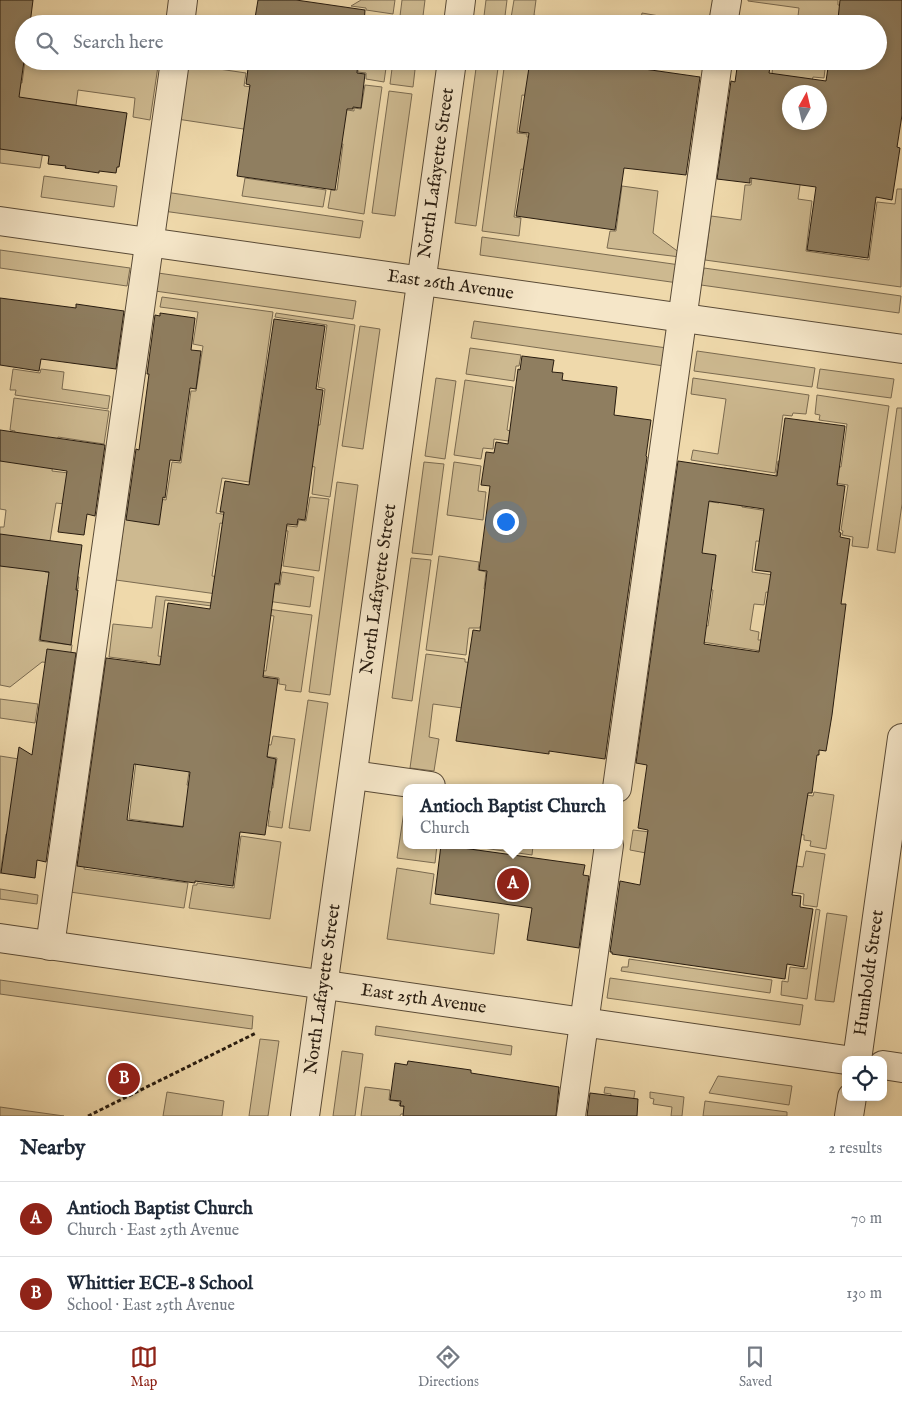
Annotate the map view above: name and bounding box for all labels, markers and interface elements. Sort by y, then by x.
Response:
search box [15,15,887,70]
icon: search [33,29,61,57]
text: Search here [73,31,164,55]
north arrow [782,85,827,130]
street label: North Lafayette Street [413,86,460,260]
street label: East 26th Avenue [386,265,515,305]
street label: North Lafayette Street [355,502,402,676]
your location [493,509,519,535]
popup [403,784,623,849]
text: Antioch Baptist Church [420,795,606,819]
text: Church [420,819,470,839]
pin: A [497,865,529,903]
street label: North Lafayette Street [299,902,346,1076]
street label: Humboldt Street [849,908,889,1037]
street label: East 25th Avenue [359,979,488,1019]
map controls [842,1056,887,1101]
button: locate [842,1056,887,1101]
pin: B [108,1060,140,1098]
text: Nearby [20,1135,85,1162]
text: 2 results [828,1139,882,1159]
text: Antioch Baptist Church [67,1197,253,1221]
text: A [31,1209,41,1229]
text: 70 m [851,1209,882,1229]
text: Church · East 25th Avenue [67,1221,239,1241]
text: Whittier ECE-8 School [67,1272,253,1296]
text: B [31,1284,41,1304]
text: 130 m [846,1284,882,1304]
text: School · East 25th Avenue [67,1296,235,1316]
tab: Map [130,1343,158,1391]
tab: Directions [418,1343,479,1391]
tab: Saved [739,1343,772,1391]

